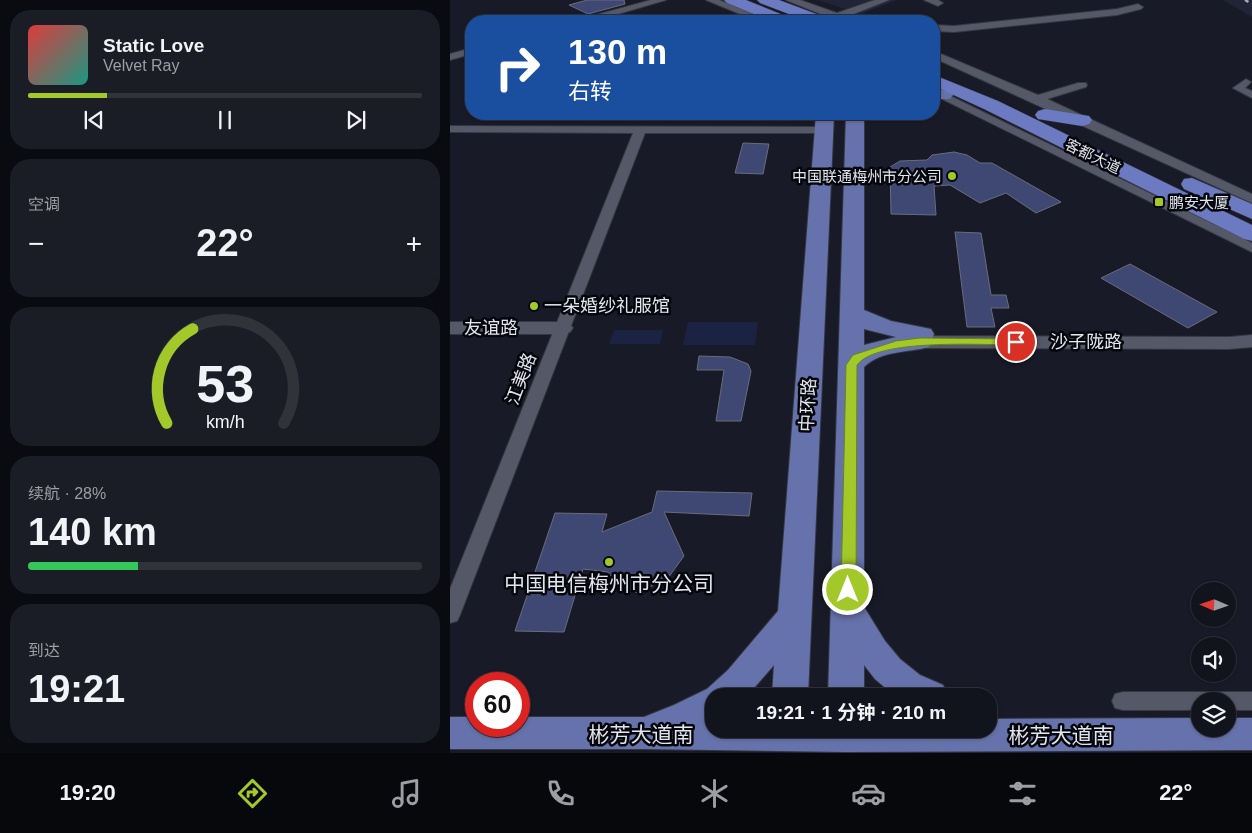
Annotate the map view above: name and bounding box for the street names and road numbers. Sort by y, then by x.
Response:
street label: 客都大道 [1062,135,1124,177]
street label: 友谊路 [464,318,518,338]
street label: 沙子陇路 [1050,332,1122,352]
street label: 江美路 [502,350,540,408]
street label: 中环路 [797,378,819,432]
street label: 彬芳大道南 [589,723,694,746]
street label: 彬芳大道南 [1009,724,1114,747]

